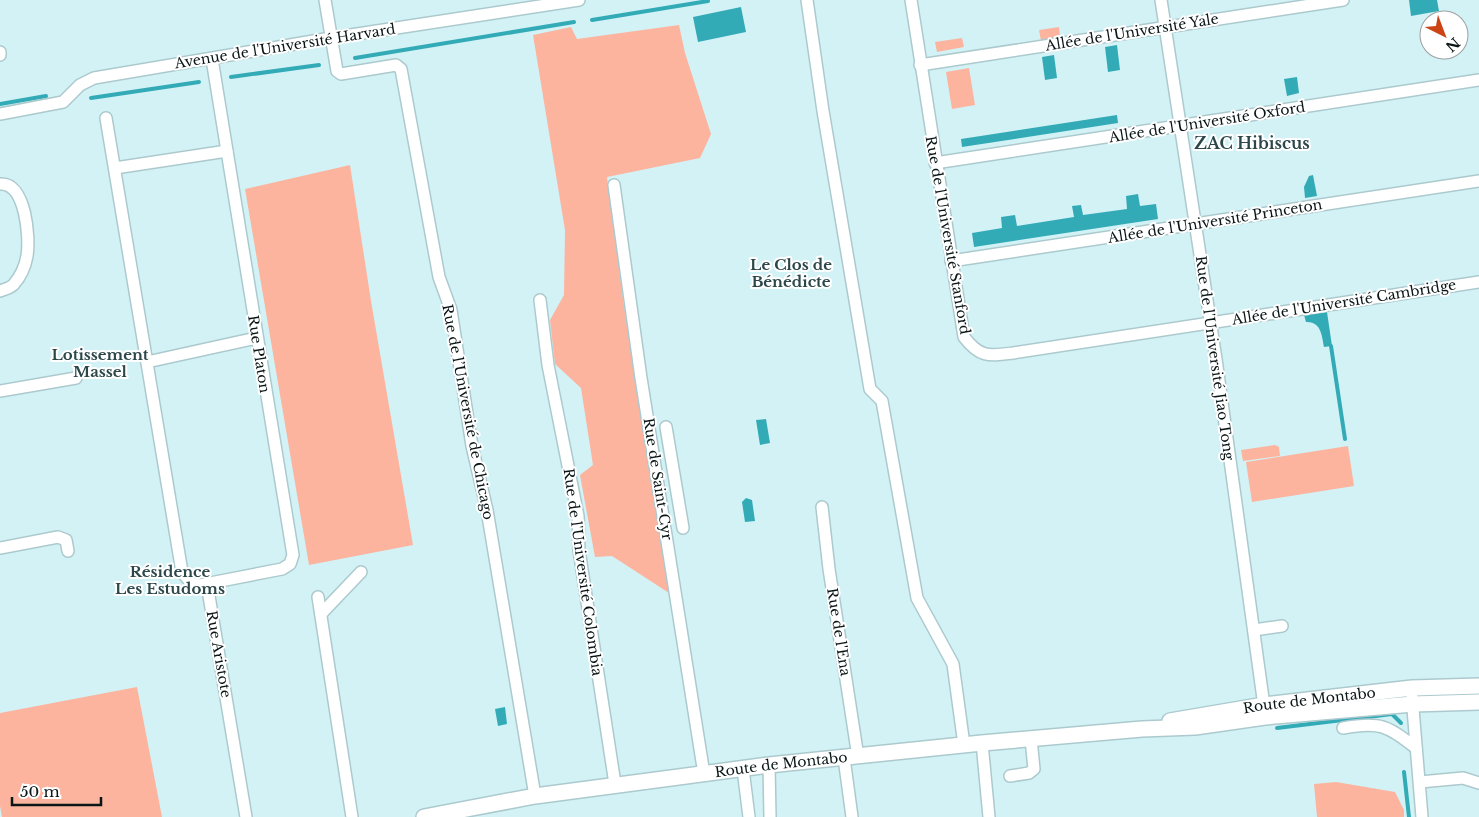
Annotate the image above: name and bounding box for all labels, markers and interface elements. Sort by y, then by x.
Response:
street label: Allée de l'Université Yale [1043,9,1220,55]
north arrow [1419,10,1469,60]
street label: Avenue de l'Université Harvard [172,20,397,73]
text: N [1442,34,1464,56]
street label: Allée de l'Université Oxford [1107,97,1307,147]
district label: ZAC Hibiscus [1194,133,1310,153]
street label: Rue de l'Université Stanford [922,134,974,336]
street label: Allée de l'Université Princeton [1106,195,1324,247]
district label: Le Clos de Bénédicte [750,255,832,291]
street label: Rue de l'Université Jiao Tong [1192,255,1238,462]
street label: Allée de l'Université Cambridge [1230,275,1457,329]
street label: Rue de l’Université de Chicago [438,303,498,521]
street label: Rue Platon [244,314,274,395]
district label: Lotissement Massel [51,345,149,381]
street label: Rue de Saint-Cyr [639,416,677,542]
street label: Rue de l'Université Colombia [559,467,607,677]
district label: Résidence Les Estudoms [115,562,225,598]
street label: Rue de l'Ena [823,587,855,678]
street label: Rue Aristote [202,609,236,699]
street label: Route de Montabo [1242,683,1377,717]
street label: Route de Montabo [714,748,848,781]
scale bar [12,774,101,806]
text: 50 m [20,782,60,801]

